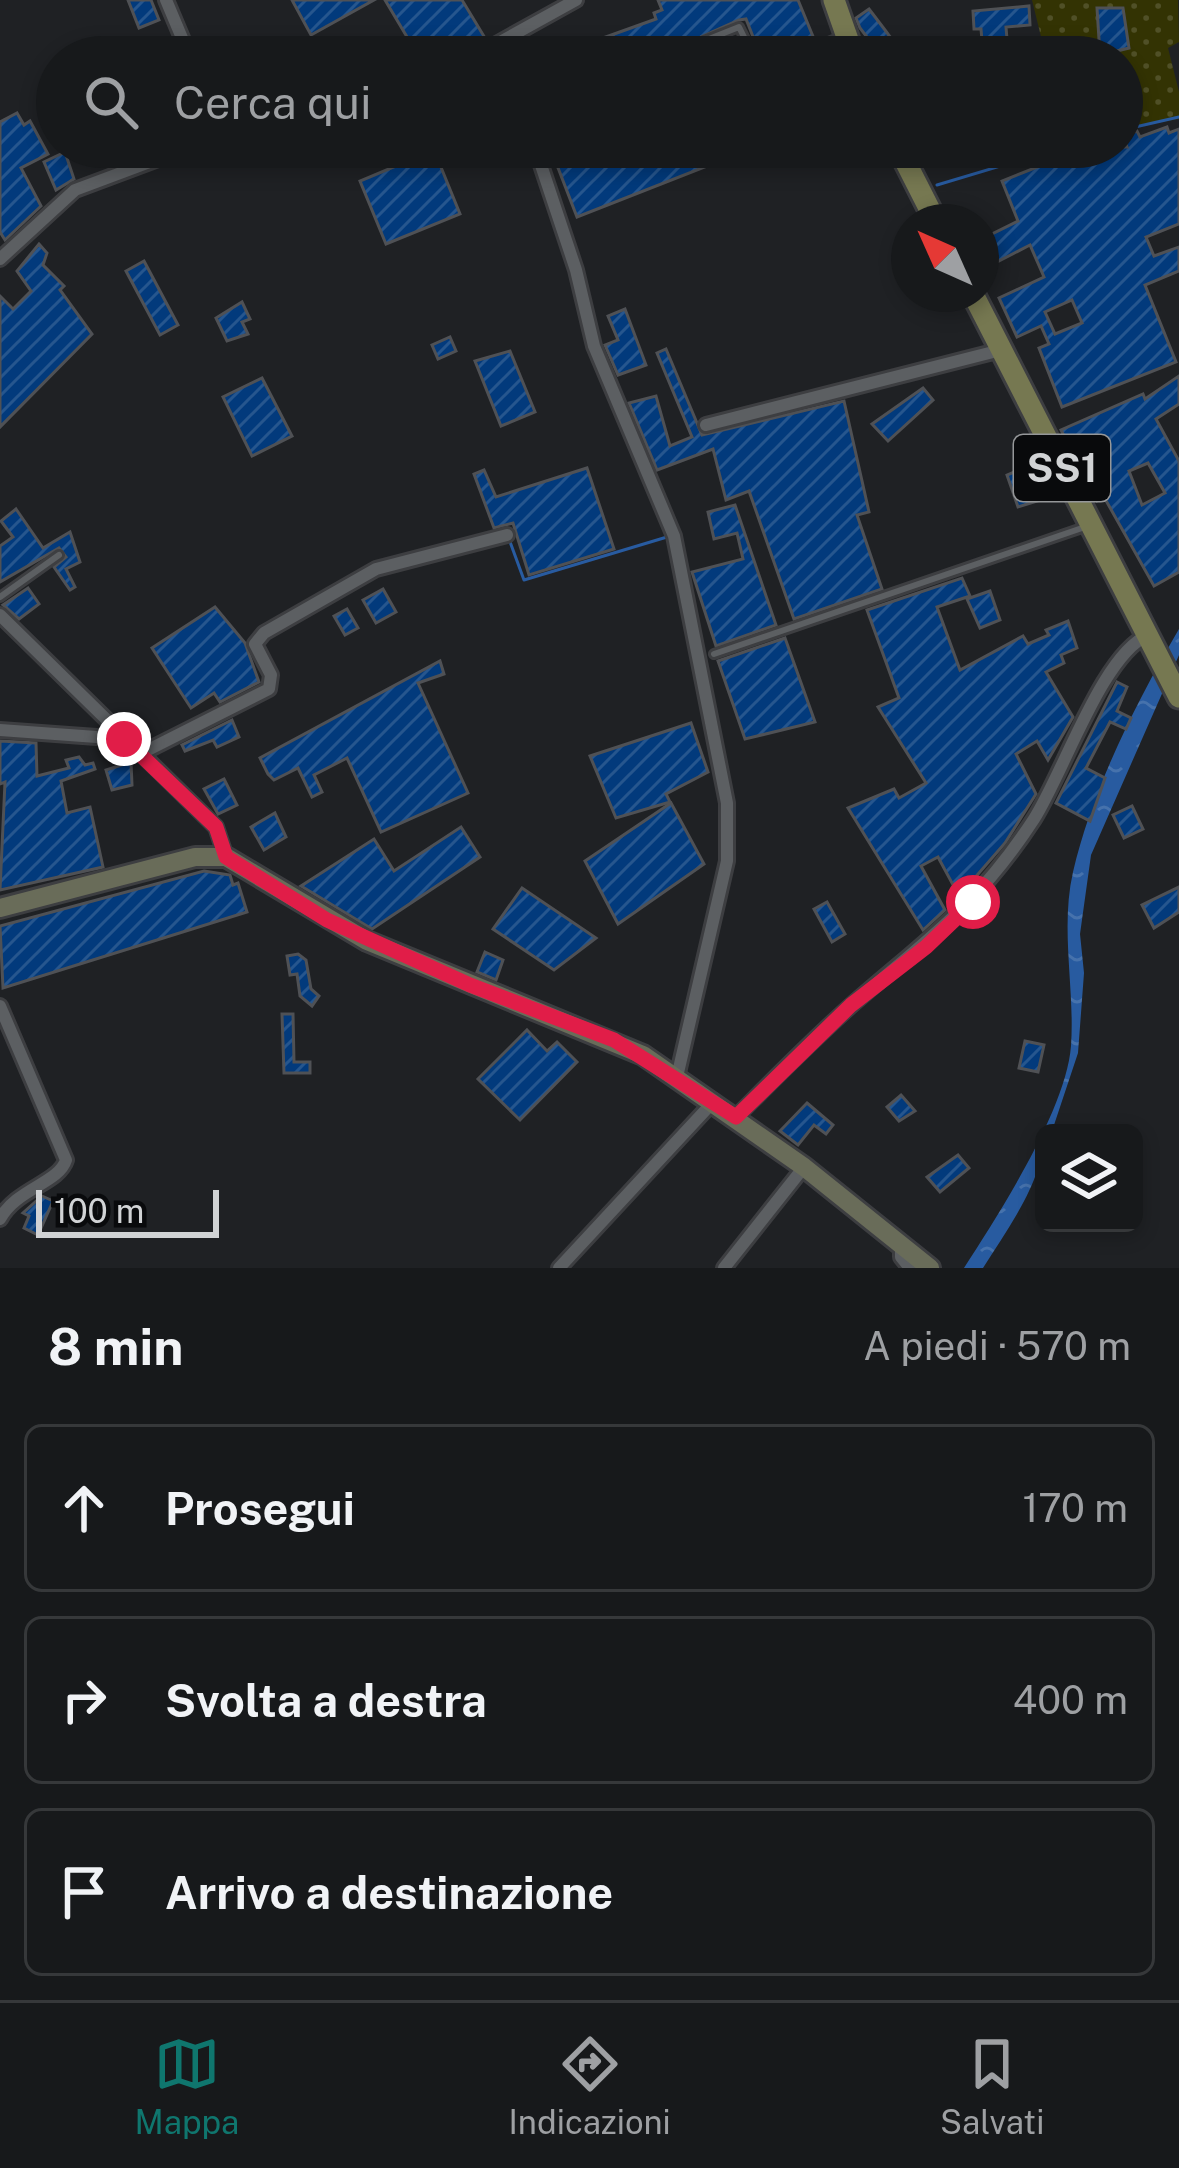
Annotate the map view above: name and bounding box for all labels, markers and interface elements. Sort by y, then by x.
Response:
search box [36,36,1143,168]
icon: search [78,69,144,135]
text: Cerca qui [174,76,371,129]
north arrow [891,204,999,312]
road number: SS1 [1014,435,1110,501]
route end [97,712,151,766]
route start [946,875,1000,929]
map controls [1035,1124,1143,1232]
button: layers [1035,1124,1143,1232]
scale bar [36,1184,219,1237]
text: 100 m [54,1192,144,1230]
text: 8 min [48,1317,183,1376]
text: A piedi · 570 m [863,1323,1131,1369]
icon: ahead [51,1475,117,1541]
text: Prosegui [165,1482,355,1535]
text: 170 m [1022,1485,1128,1531]
icon: right [51,1667,117,1733]
text: Svolta a destra [165,1674,487,1727]
text: 400 m [1013,1677,1128,1723]
icon: arrive [51,1859,117,1925]
text: Arrivo a destinazione [165,1866,613,1919]
tab: Mappa [135,2031,239,2141]
tab: Indicazioni [509,2031,671,2141]
tab: Salvati [940,2031,1044,2141]

